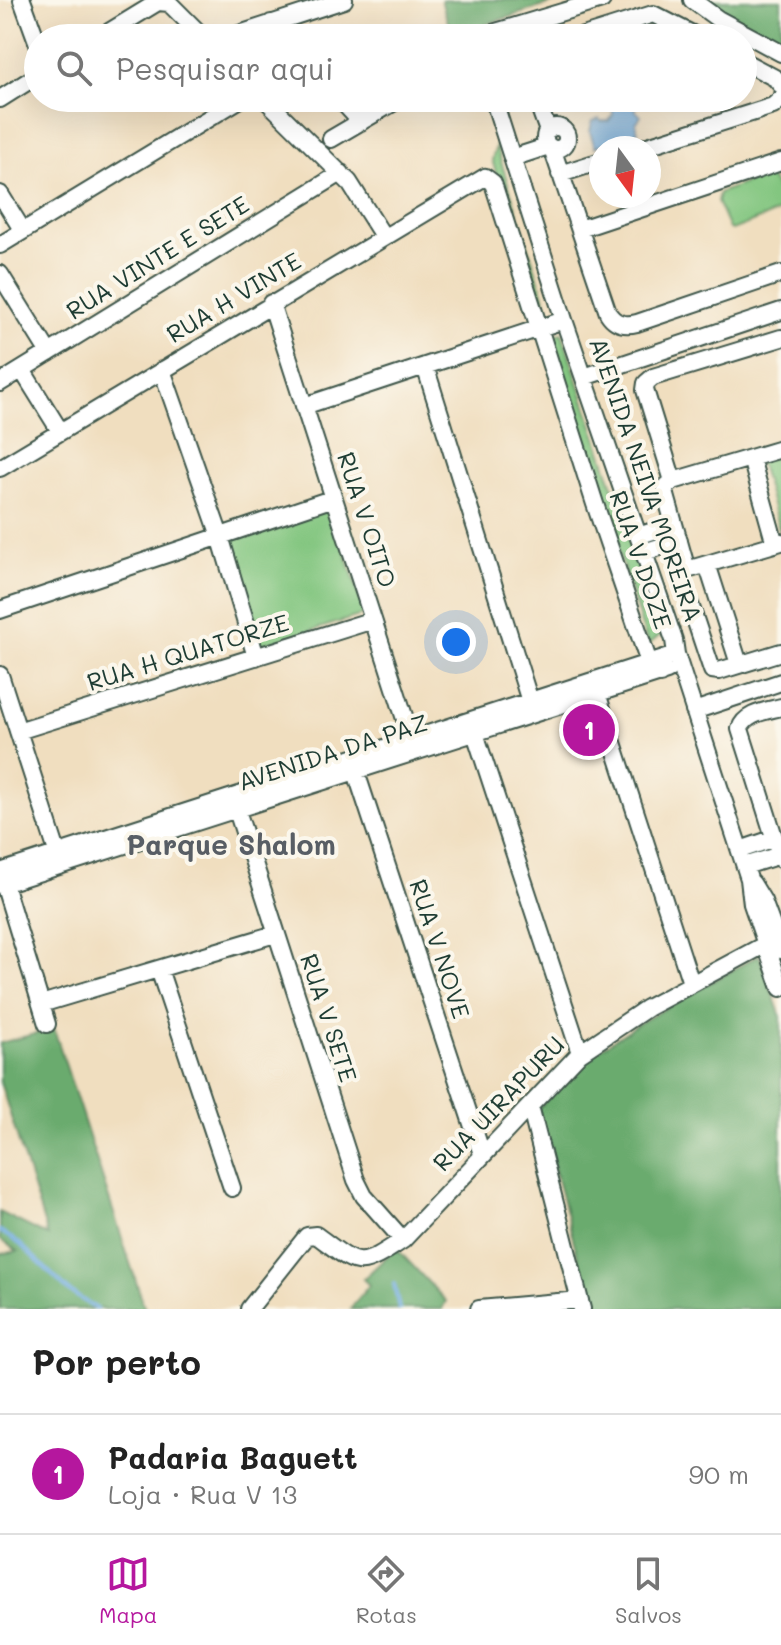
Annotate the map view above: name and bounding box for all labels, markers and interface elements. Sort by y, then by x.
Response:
search box [24,24,757,112]
icon: search [52,46,96,90]
text: Pesquisar aqui [116,48,334,88]
north arrow [589,136,661,208]
street label: RUA VINTE E SETE [60,188,254,326]
street label: RUA H VINTE [160,244,306,349]
street label: AVENIDA NEIVA MOREIRA [583,333,710,626]
street label: RUA V OITO [331,448,404,591]
street label: RUA V DOZE [603,486,680,633]
street label: RUA H QUATORZE [83,606,292,697]
your location [436,622,476,662]
pin: 1 [563,700,615,760]
street label: AVENIDA DA PAZ [234,706,431,797]
district label: Parque Shalom [126,826,336,862]
street label: RUA V NOVE [403,875,478,1022]
street label: RUA V SETE [294,949,365,1086]
street label: RUA UIRAPURU [426,1029,570,1177]
text: Por perto [32,1339,201,1384]
text: Padaria Baguett [108,1437,358,1477]
text: 1 [52,1457,64,1491]
text: 90 m [689,1457,749,1491]
text: Loja · Rua V 13 [108,1477,297,1511]
tab: Mapa [99,1552,158,1629]
tab: Rotas [356,1552,417,1629]
tab: Salvos [615,1552,682,1629]

